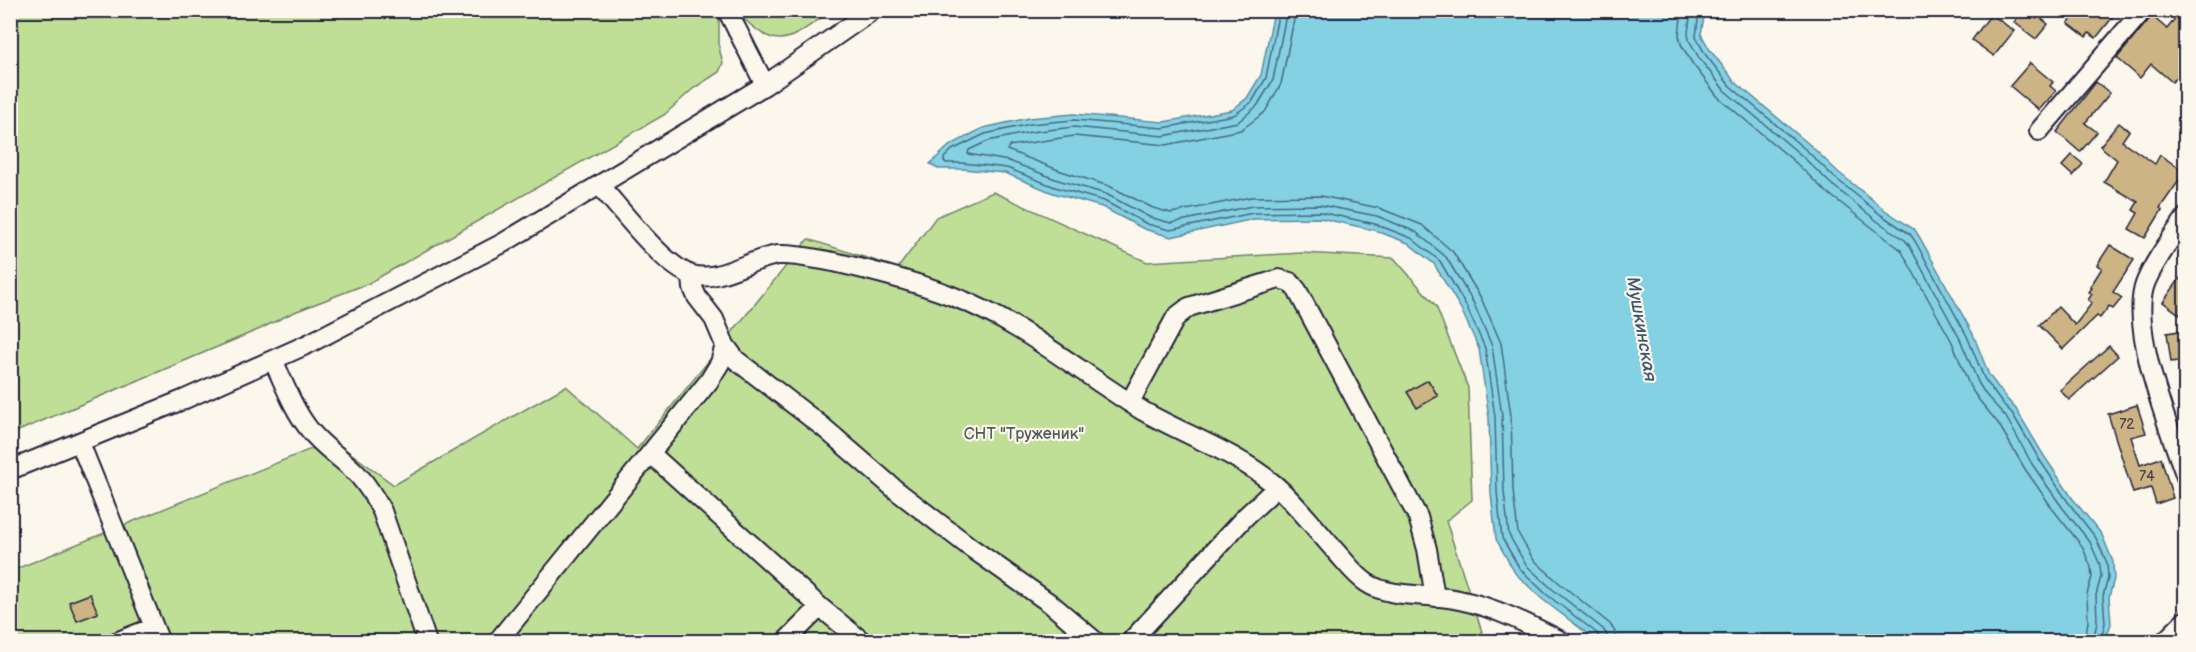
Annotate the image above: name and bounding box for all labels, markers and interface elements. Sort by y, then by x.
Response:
water label: Мушкинская [1622,275,1661,383]
house number: 72 [2119,416,2135,433]
park label: СНТ "Труженик" [964,425,1084,444]
house number: 74 [2139,468,2155,485]

